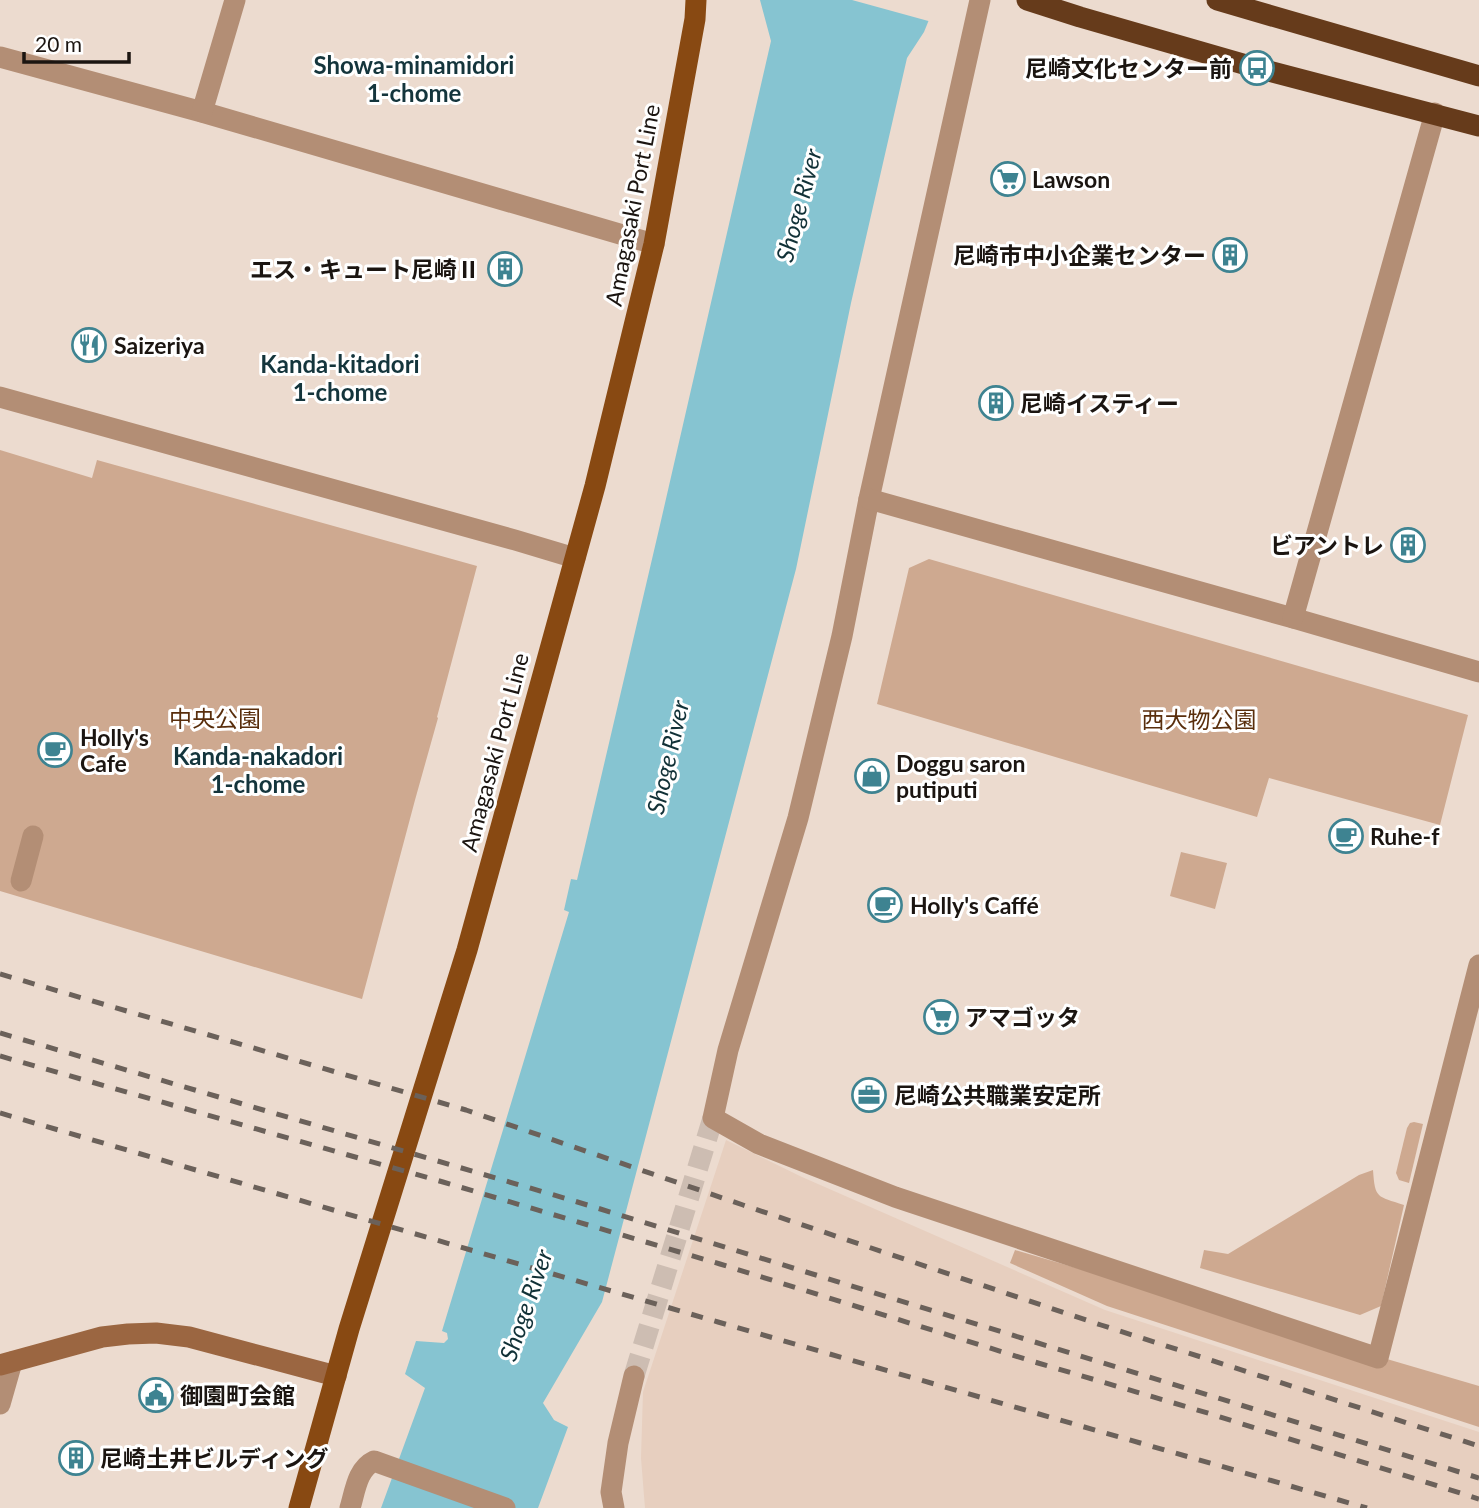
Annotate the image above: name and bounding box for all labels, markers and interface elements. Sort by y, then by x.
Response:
scale bar [24,21,130,65]
text: 20 m [35,31,82,56]
bus stop icon: 尼崎文化センター前 [1238,49,1276,87]
district label: Showa-minamidori 1-chome [314,50,514,107]
place label: 尼崎文化センター前 [1025,54,1232,82]
street label: Amagasaki Port Line [599,102,665,308]
water label: Shoge River [769,145,827,265]
supermarket icon: Lawson [989,160,1027,198]
place label: Lawson [1032,165,1110,193]
building icon: 尼崎市中小企業センター [1211,236,1249,274]
place label: 尼崎市中小企業センター [953,241,1206,269]
building icon: エス・キュート尼崎Ⅱ [486,250,524,288]
place label: エス・キュート尼崎Ⅱ [250,255,480,283]
restaurant icon: Saizeriya [70,326,108,364]
place label: Saizeriya [114,331,205,359]
district label: Kanda-kitadori 1-chome [260,349,420,406]
building icon: 尼崎イスティー [977,384,1015,422]
place label: 尼崎イスティー [1020,389,1179,417]
building icon: ビアントレ [1389,526,1427,564]
place label: ビアントレ [1270,531,1384,559]
street label: Amagasaki Port Line [454,649,534,855]
water label: Shoge River [640,697,694,817]
park label: 中央公園 [169,704,261,732]
park label: 西大物公園 [1142,705,1257,733]
place label: Holly's Cafe [80,723,149,777]
cafe icon: Holly's Cafe [36,731,74,769]
district label: Kanda-nakadori 1-chome [173,741,343,798]
place label: Doggu saron putiputi [896,749,1026,803]
shop icon: Doggu saron putiputi [853,757,891,795]
cafe icon: Ruhe-f [1327,817,1365,855]
place label: Ruhe-f [1370,822,1440,850]
cafe icon: Holly's Caffé [866,886,904,924]
place label: Holly's Caffé [910,891,1039,919]
supermarket icon: アマゴッタ [922,998,960,1036]
place label: アマゴッタ [965,1003,1080,1031]
office icon: 尼崎公共職業安定所 [850,1076,888,1114]
place label: 尼崎公共職業安定所 [894,1081,1101,1109]
water label: Shoge River [492,1245,558,1364]
public building icon: 御園町会館 [137,1376,175,1414]
place label: 御園町会館 [180,1381,295,1409]
building icon: 尼崎土井ビルディング [57,1439,95,1477]
place label: 尼崎土井ビルディング [100,1444,328,1472]

